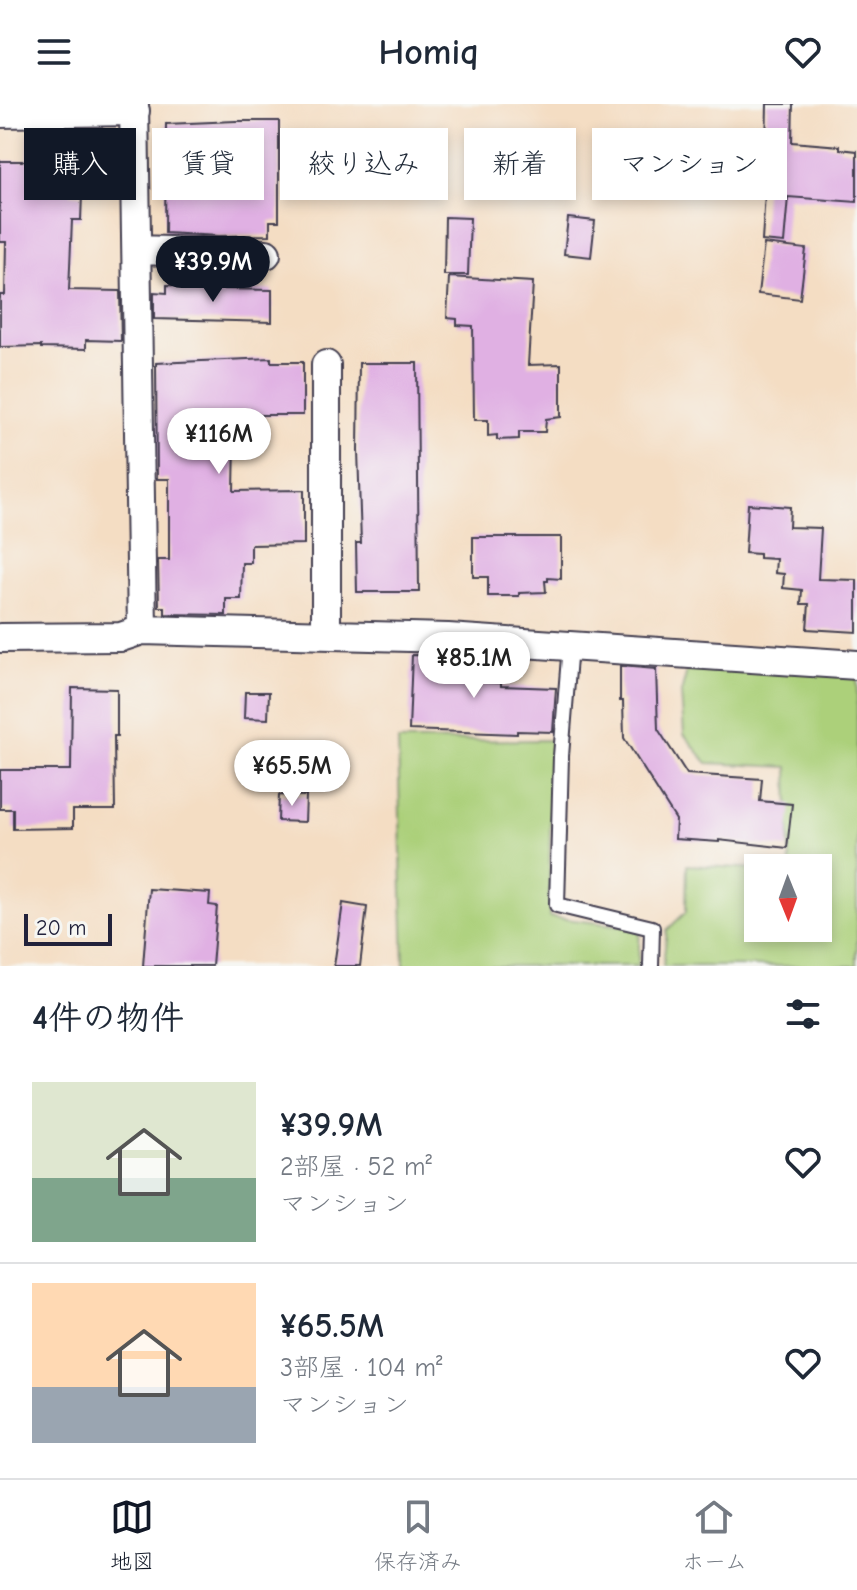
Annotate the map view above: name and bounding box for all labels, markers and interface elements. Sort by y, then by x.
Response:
icon: menu [32,30,76,74]
icon: heart [781,30,825,74]
text: Homiq [378,32,479,73]
chip: 購入 [24,128,136,200]
chip: 賃貸 [152,128,264,200]
chip: 絞り込み [280,128,448,200]
chip: 新着 [464,128,576,200]
chip: マンション [592,128,787,200]
pin: ¥39.9M [148,236,278,304]
text: ¥39.9M [174,247,252,277]
pin: ¥116M [163,408,275,476]
text: ¥116M [185,419,253,449]
pin: ¥85.1M [409,632,539,700]
text: ¥85.1M [436,643,512,673]
pin: ¥65.5M [227,740,357,808]
text: ¥65.5M [252,751,332,781]
north arrow [744,854,832,942]
map controls [744,854,832,942]
scale bar [24,910,112,946]
text: 20 m [36,915,86,941]
icon: filters [781,992,825,1036]
text: 4件の物件 [32,998,184,1038]
text: ¥39.9M [280,1105,383,1145]
icon: home [96,1114,192,1210]
icon: heart [781,1140,825,1184]
text: 2部屋 · 52 m² [280,1152,432,1182]
text: マンション [280,1189,409,1219]
text: ¥65.5M [280,1306,384,1346]
icon: home [96,1315,192,1411]
icon: heart [781,1341,825,1385]
text: 3部屋 · 104 m² [280,1353,442,1383]
text: マンション [280,1390,409,1420]
tab: 地図 [110,1495,154,1575]
tab: 保存済み [374,1495,462,1575]
tab: ホーム [682,1495,747,1575]

